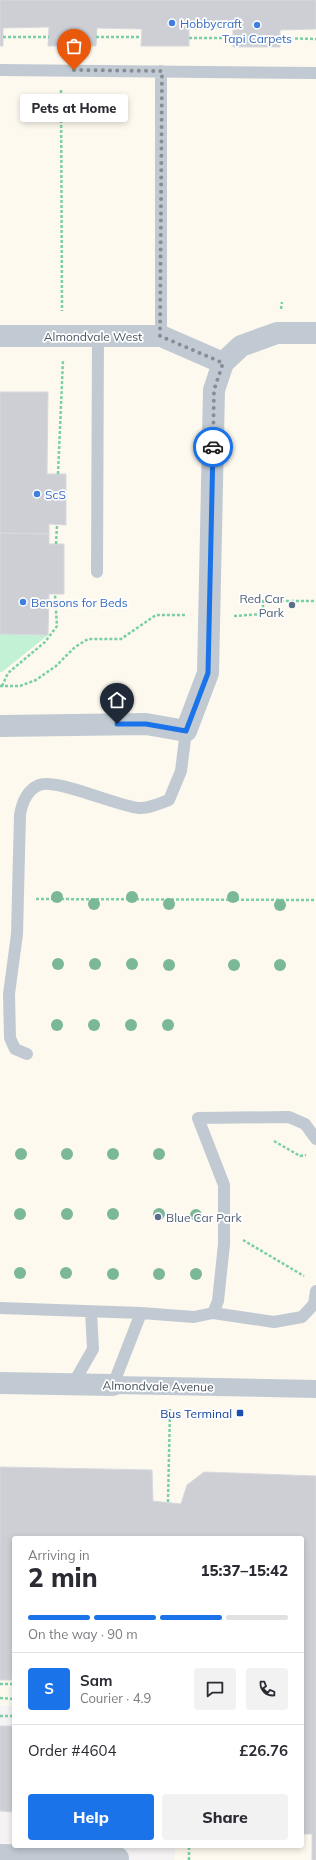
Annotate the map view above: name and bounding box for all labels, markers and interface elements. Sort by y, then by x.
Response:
place label: Hobbycraft [180,16,242,31]
marker: Hobbycraft [167,18,177,28]
marker: Tapi Carpets [252,20,262,30]
pin [57,29,91,70]
place label: Tapi Carpets [222,31,292,46]
icon: bag [63,35,85,57]
callout: Pets at Home [20,94,128,122]
text: Pets at Home [32,100,116,116]
street label: Almondvale West [44,329,142,344]
courier [193,427,233,467]
icon: car [202,436,224,458]
place label: ScS [45,487,66,502]
marker: ScS [32,489,42,499]
place label: Red Car Park [239,591,285,620]
place label: Bensons for Beds [31,595,128,610]
marker: Bensons for Beds [18,597,28,607]
marker: Red Car Park [287,600,297,610]
pin [100,683,134,724]
icon: home [106,689,128,711]
place label: Blue Car Park [166,1210,242,1225]
marker: Blue Car Park [153,1212,163,1222]
street label: Almondvale Avenue [102,1378,214,1394]
place label: Bus Terminal [160,1406,232,1421]
marker: Bus Terminal [235,1408,245,1418]
text: Arriving in [28,1547,90,1563]
text: 2 min [28,1561,98,1594]
text: 15:37–15:42 [201,1561,288,1580]
text: On the way · 90 m [28,1626,138,1642]
button: chat [194,1668,236,1710]
button: phone [246,1668,288,1710]
text: Sam [80,1671,112,1690]
text: S [44,1679,54,1698]
text: Courier · 4.9 [80,1690,151,1706]
text: Order #4604 [28,1741,116,1760]
text: £26.76 [239,1741,288,1760]
button: Help [28,1794,154,1840]
button: Share [162,1794,288,1840]

